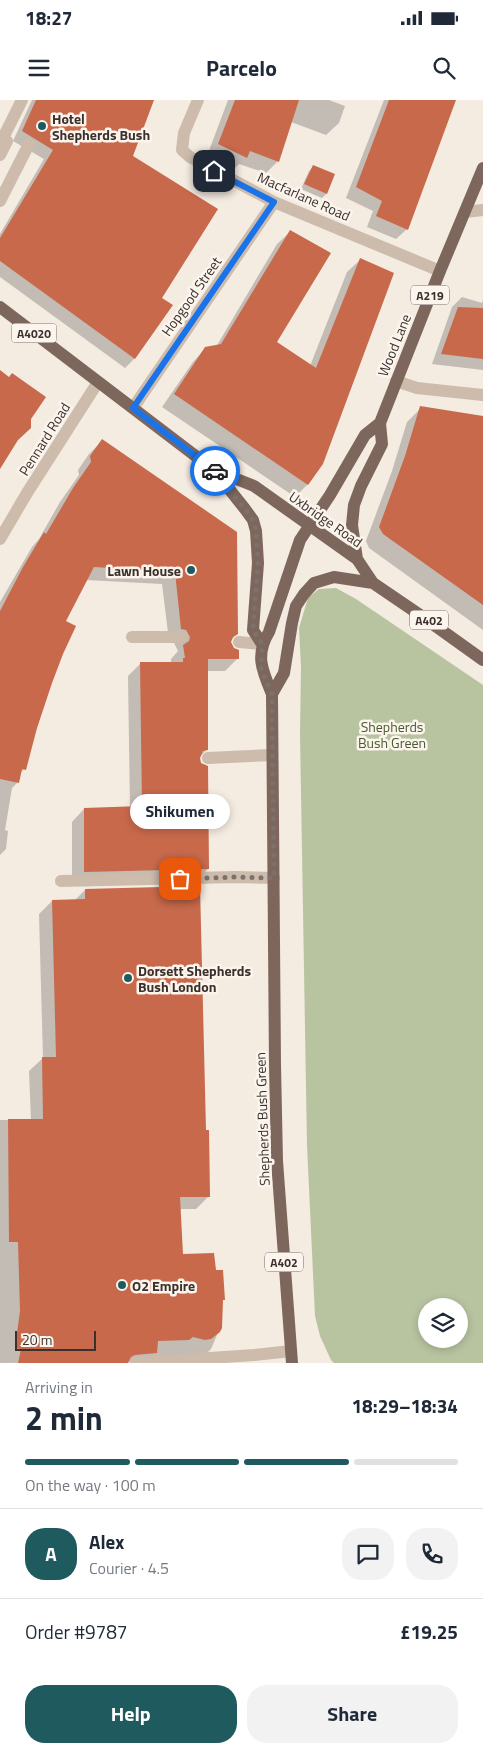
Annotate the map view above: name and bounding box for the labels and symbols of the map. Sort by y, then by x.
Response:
place label: Hotel Shepherds Bush [52,108,150,145]
marker: Hotel Shepherds Bush [36,120,48,132]
pin [193,150,235,192]
street label: Macfarlane Road [254,166,354,226]
street label: Hopgood Street [156,252,226,340]
road number: A219 [411,286,449,304]
street label: Wood Lane [372,311,416,379]
road number: A4020 [12,324,56,342]
street label: Pennard Road [13,398,75,480]
courier [190,446,240,496]
street label: Uxbridge Road [285,486,367,552]
place label: Lawn House [107,560,181,581]
marker: Lawn House [185,564,197,576]
road number: A402 [410,610,448,630]
park label: Shepherds Bush Green [358,716,426,753]
callout: Shikumen [130,794,230,829]
pin [159,858,201,900]
place label: Dorsett Shepherds Bush London [138,960,251,997]
marker: Dorsett Shepherds Bush London [122,972,134,984]
street label: Shepherds Bush Green [249,1052,275,1186]
road number: A402 [265,1252,303,1272]
place label: O2 Empire [132,1275,195,1296]
marker: O2 Empire [116,1279,128,1291]
scale bar [15,1328,96,1351]

